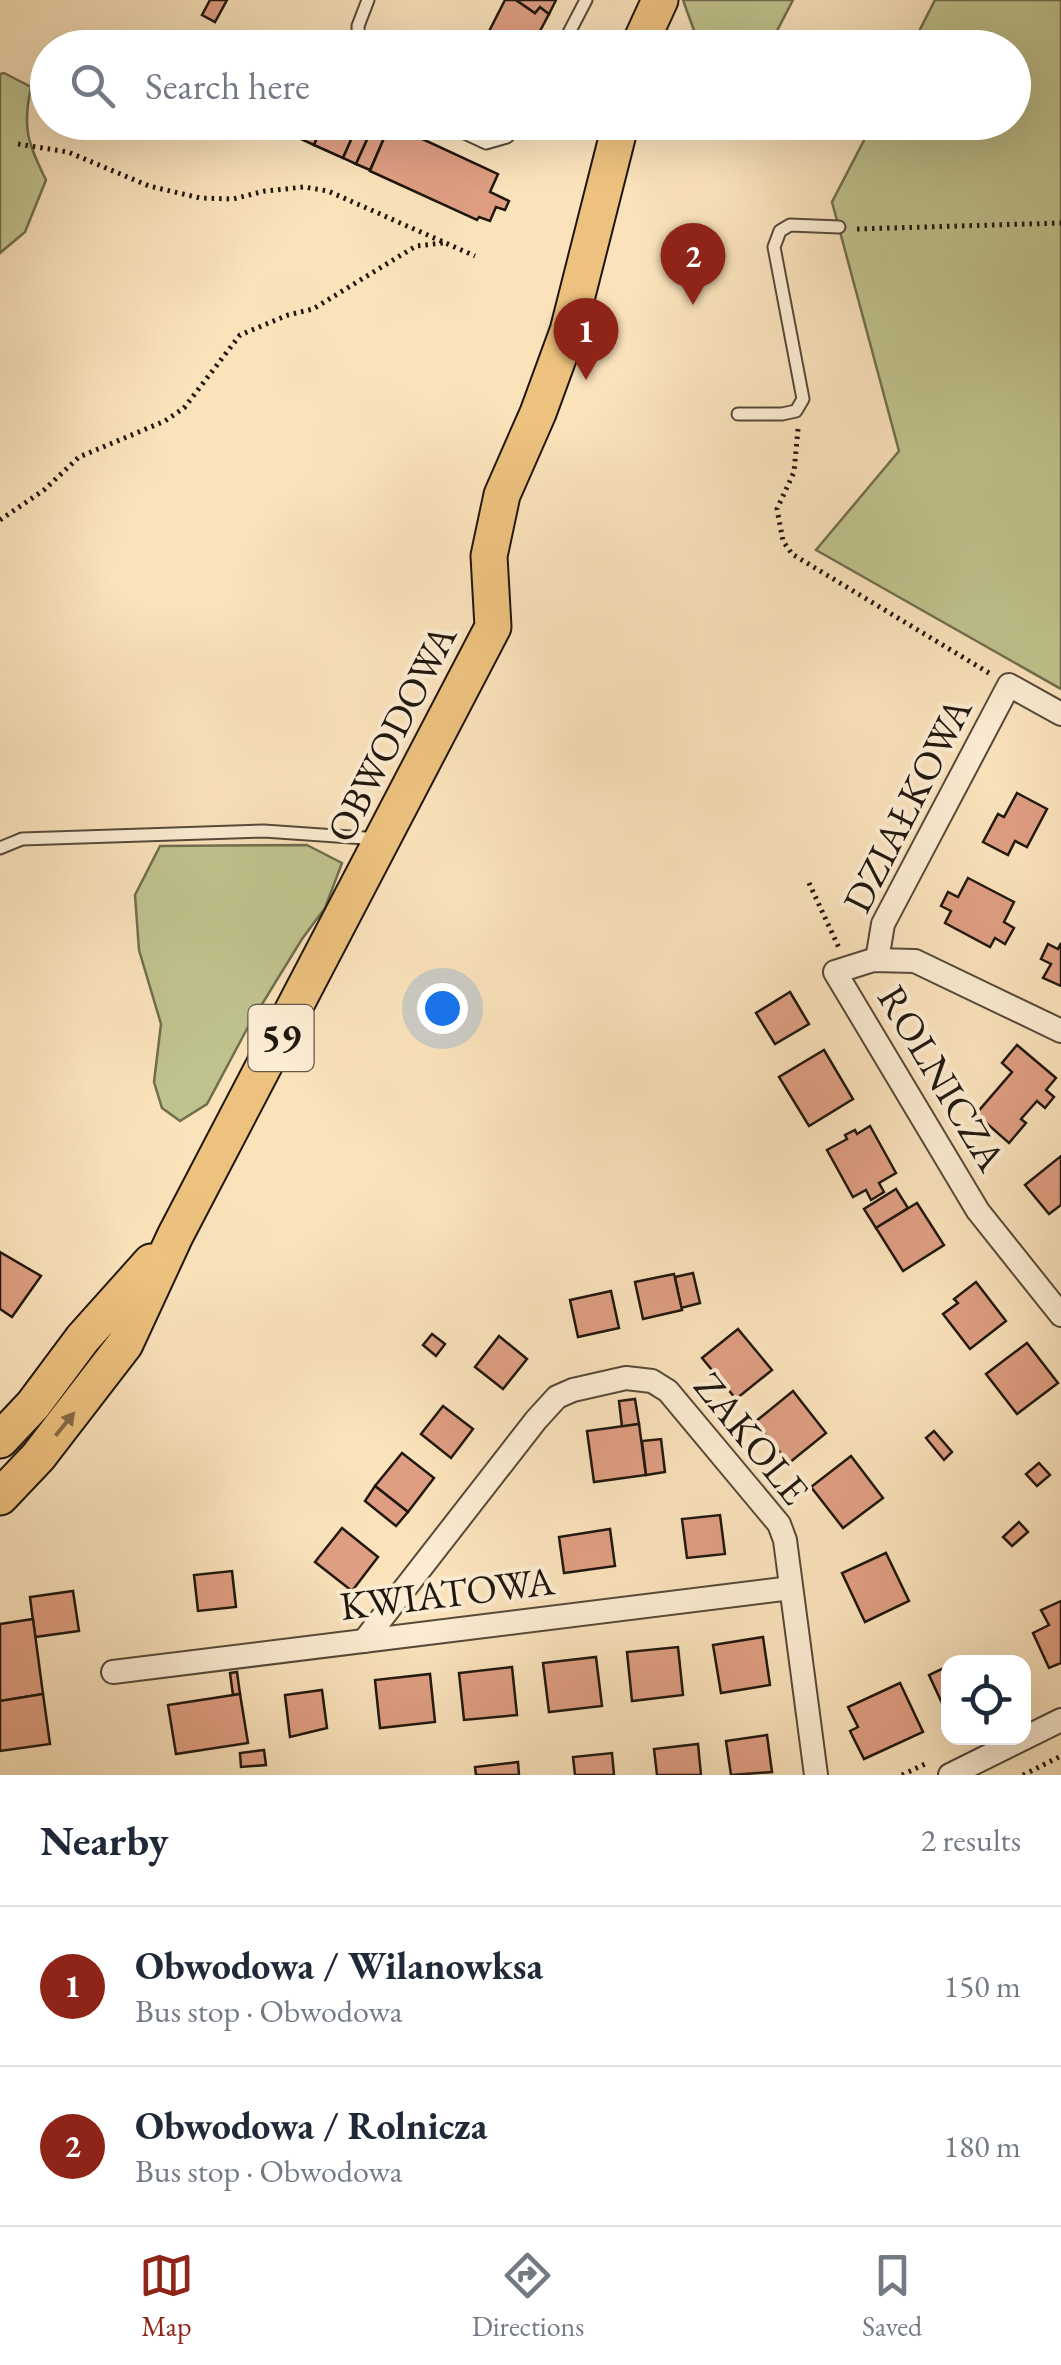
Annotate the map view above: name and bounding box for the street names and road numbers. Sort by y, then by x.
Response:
street label: OBWODOWA [314,615,468,850]
street label: DZIAŁKOWA [831,688,984,921]
street label: ROLNICZA [866,976,1018,1181]
road number: 59 [248,1005,314,1071]
street label: ZAKOLE [683,1361,821,1515]
street label: KWIATOWA [337,1554,557,1632]

